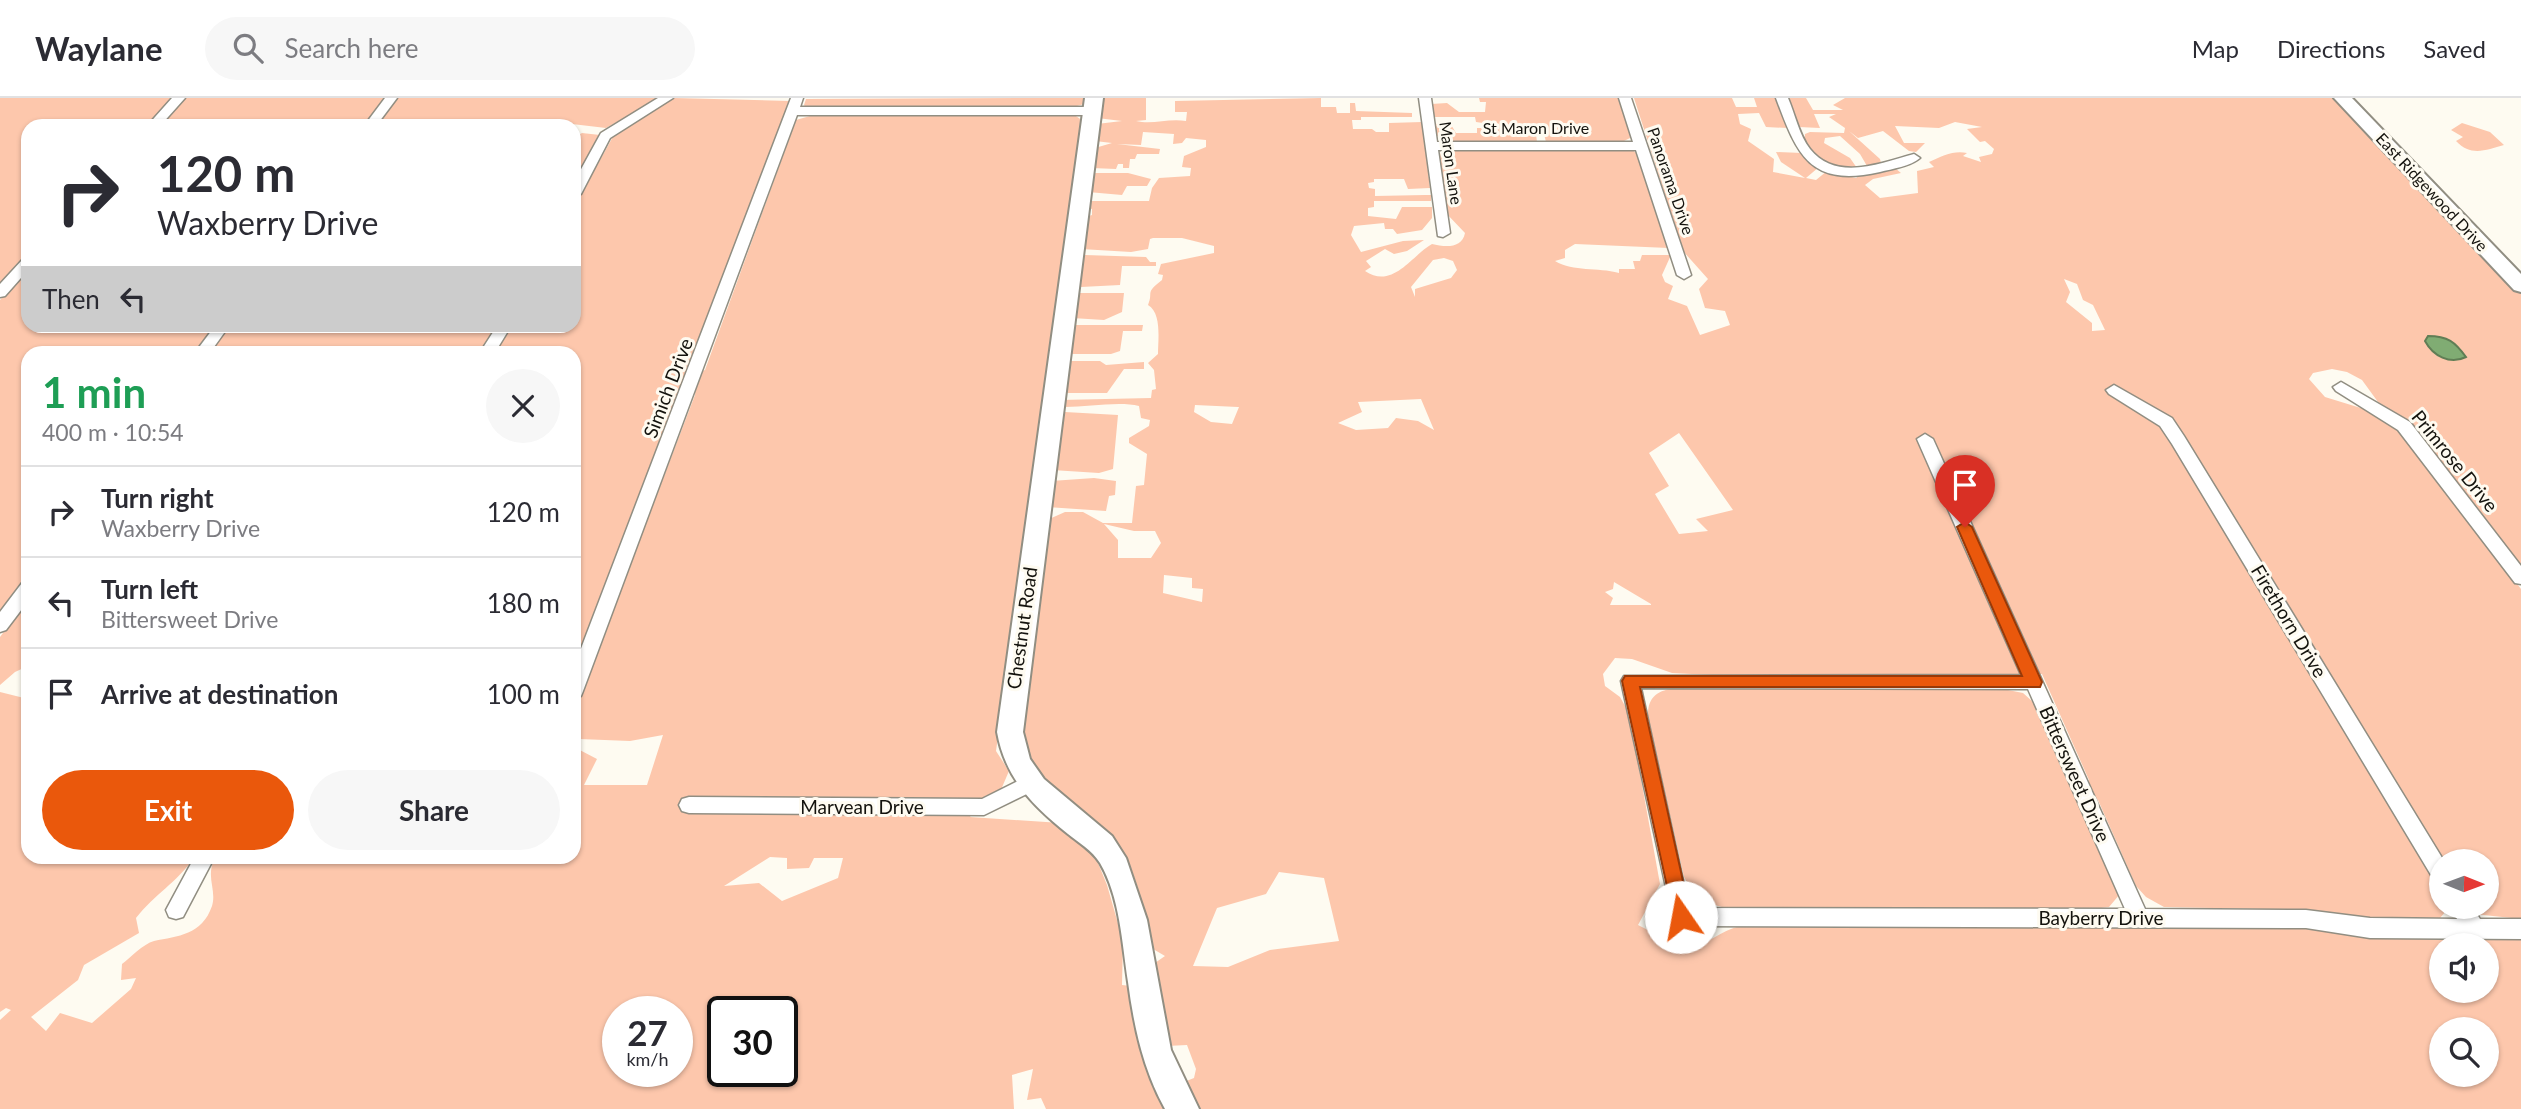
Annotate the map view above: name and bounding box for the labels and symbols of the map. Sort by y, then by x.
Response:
street label: St Maron Drive [1483,118,1589,137]
street label: Maron Lane [1436,120,1467,206]
street label: Panorama Drive [1644,125,1699,237]
street label: East Ridgewood Drive [2373,129,2492,255]
street label: Simich Drive [638,335,697,441]
street label: Primrose Drive [2407,405,2503,516]
pin [1935,455,1995,527]
street label: Firethorn Drive [2247,560,2332,681]
street label: Chestnut Road [1002,565,1041,691]
street label: Bittersweet Drive [2035,702,2116,845]
street label: Marvean Drive [800,795,924,818]
north arrow [2429,849,2499,919]
position arrow [1644,880,1718,954]
street label: Bayberry Drive [2038,906,2164,929]
speed limit sign: 30 [707,996,798,1087]

